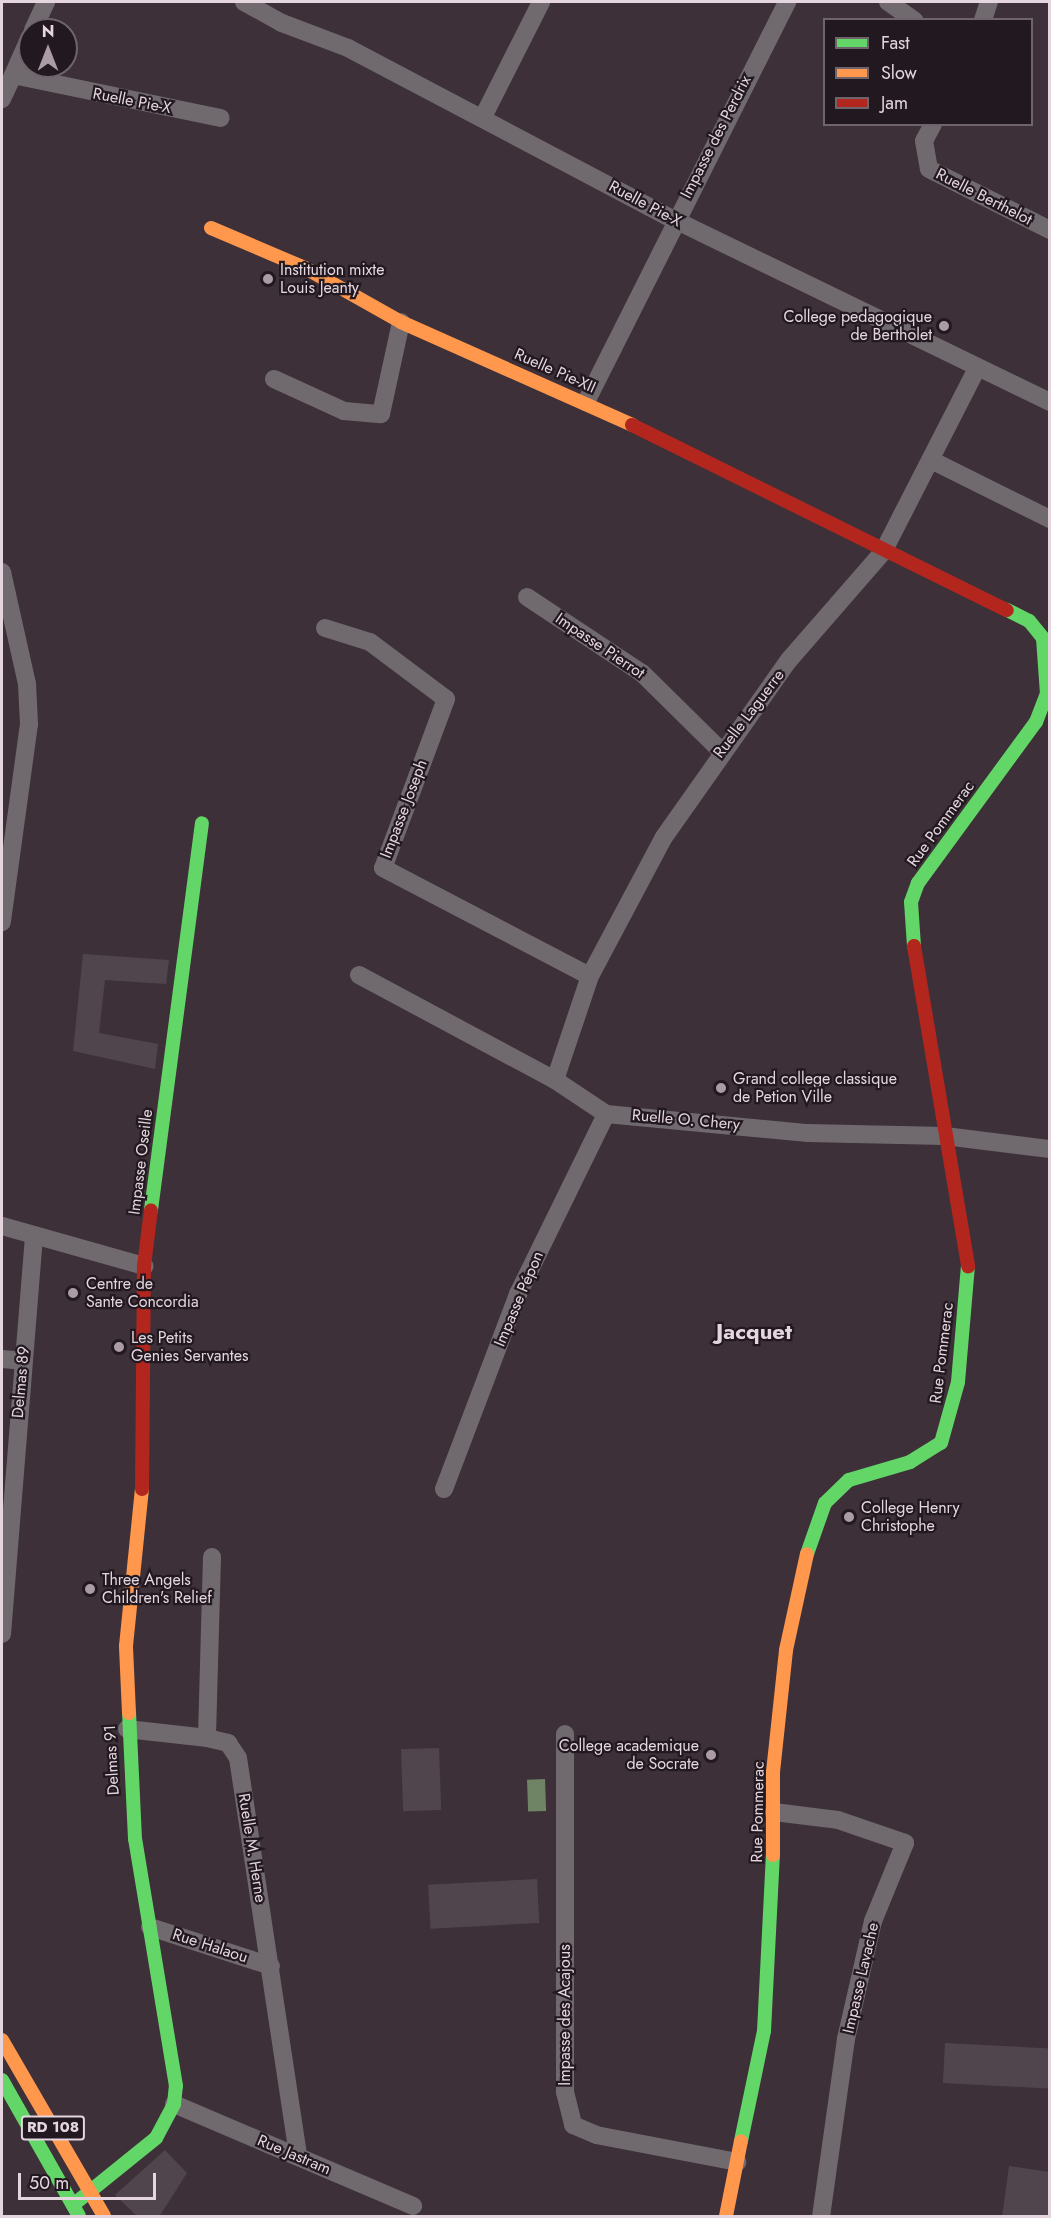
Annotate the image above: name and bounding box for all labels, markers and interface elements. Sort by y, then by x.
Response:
north arrow [18,18,78,78]
legend [823,18,1033,126]
text: N [42,20,54,43]
text: Fast [881,30,910,56]
text: Slow [881,60,917,86]
street label: Impasse des Perdrix [677,72,755,202]
street label: Ruelle Pie-X [91,84,173,118]
text: Jam [881,90,908,116]
street label: Ruelle Berthelot [933,165,1035,229]
street label: Ruelle Pie-X [605,177,685,231]
place label: Institution mixte Louis Jeanty [280,260,384,298]
marker: Institution mixte Louis Jeanty [261,272,275,286]
place label: College pedagogique de Bertholet [783,307,932,345]
marker: College pedagogique de Bertholet [937,319,951,333]
street label: Ruelle Pie-XII [511,344,599,398]
street label: Impasse Pierrot [552,609,648,683]
street label: Ruelle Laguerre [710,666,788,762]
street label: Impasse Joseph [376,757,432,861]
street label: Rue Pommerac [903,777,979,871]
place label: Grand college classique de Petion Ville [733,1069,897,1107]
marker: Grand college classique de Petion Ville [714,1081,728,1095]
street label: Ruelle O. Chery [631,1106,741,1134]
street label: Impasse Oseille [125,1108,157,1216]
street label: Impasse Pépon [490,1248,548,1350]
place label: Centre de Sante Concordia [86,1274,199,1312]
marker: Centre de Sante Concordia [64,1284,82,1302]
street label: Rue Pommerac [926,1301,958,1405]
district label: Jacquet [716,1319,792,1345]
place label: Les Petits Genies Servantes [131,1328,248,1366]
marker: Les Petits Genies Servantes [112,1340,126,1354]
street label: Delmas 89 [8,1345,34,1419]
place label: College Henry Christophe [861,1498,960,1536]
marker: College Henry Christophe [842,1510,856,1524]
place label: Three Angels Children's Relief [102,1570,212,1608]
marker: Three Angels Children's Relief [83,1582,97,1596]
street label: Delmas 91 [101,1724,123,1796]
place label: College academique de Socrate [559,1736,699,1774]
marker: College academique de Socrate [704,1748,718,1762]
street label: Rue Pommerac [748,1761,768,1863]
street label: Ruelle M. Herne [234,1792,270,1904]
street label: Impasse Lavache [839,1921,883,2035]
street label: Rue Halaou [170,1925,250,1967]
street label: Impasse des Acajous [555,1944,575,2086]
road number: RD 108 [20,2116,86,2140]
street label: Rue Jastram [254,2131,334,2179]
scale bar [21,2161,159,2199]
text: 50 m [29,2170,69,2196]

